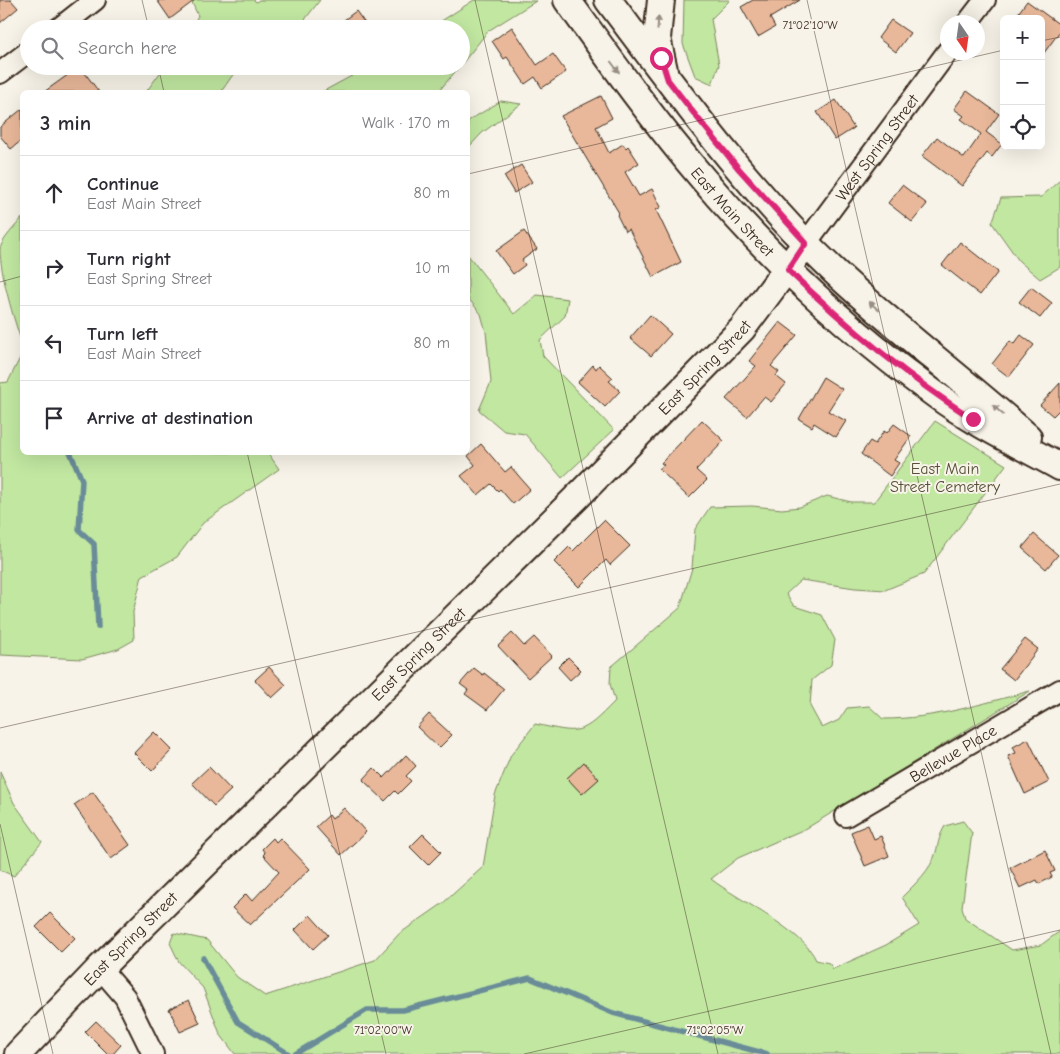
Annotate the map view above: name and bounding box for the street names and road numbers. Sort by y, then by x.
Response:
street label: West Spring Street [832,91,923,205]
street label: East Main Street [687,164,777,261]
street label: East Spring Street [655,317,755,419]
street label: East Spring Street [368,604,470,705]
street label: Bellevue Place [907,721,1000,787]
street label: East Spring Street [80,889,182,989]

